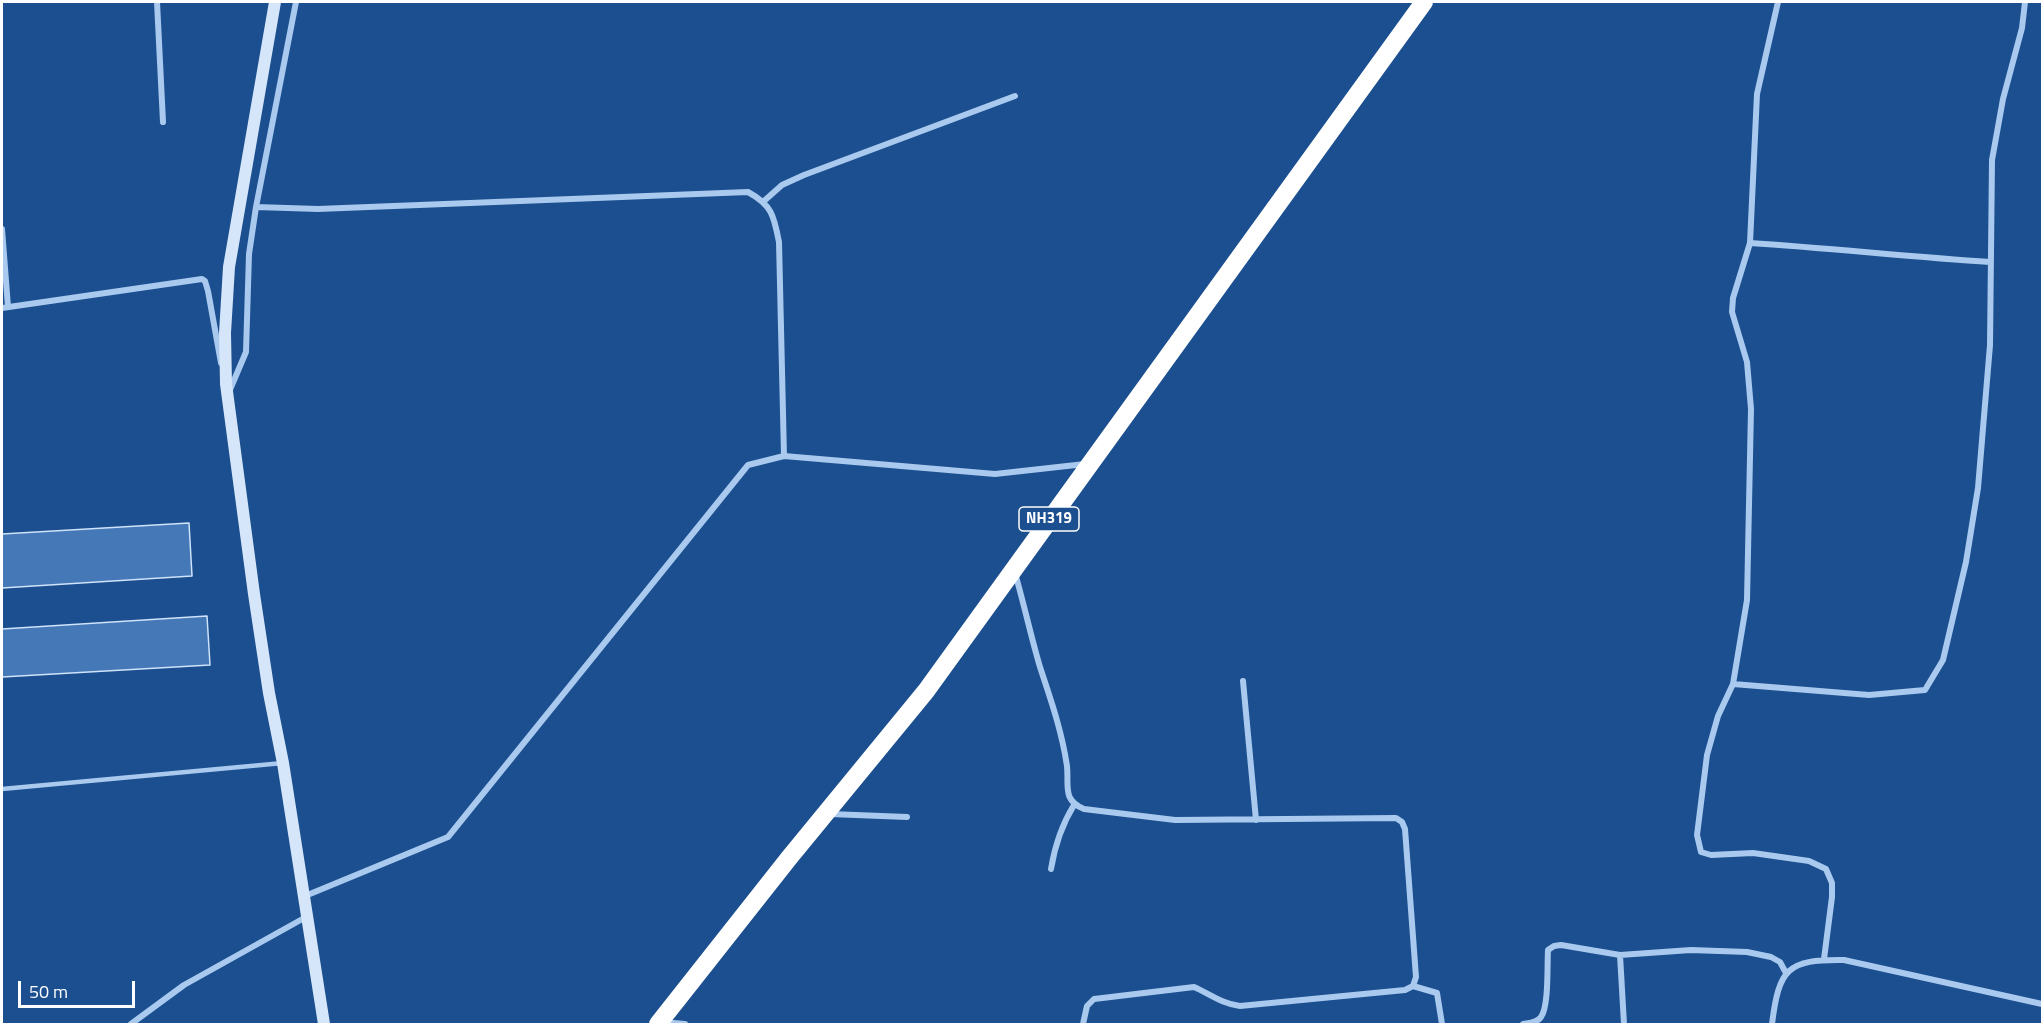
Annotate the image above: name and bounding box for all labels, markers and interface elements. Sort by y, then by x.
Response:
road number: NH319 [1019,507,1079,531]
scale bar [21,969,138,1007]
text: 50 m [29,978,68,1005]

